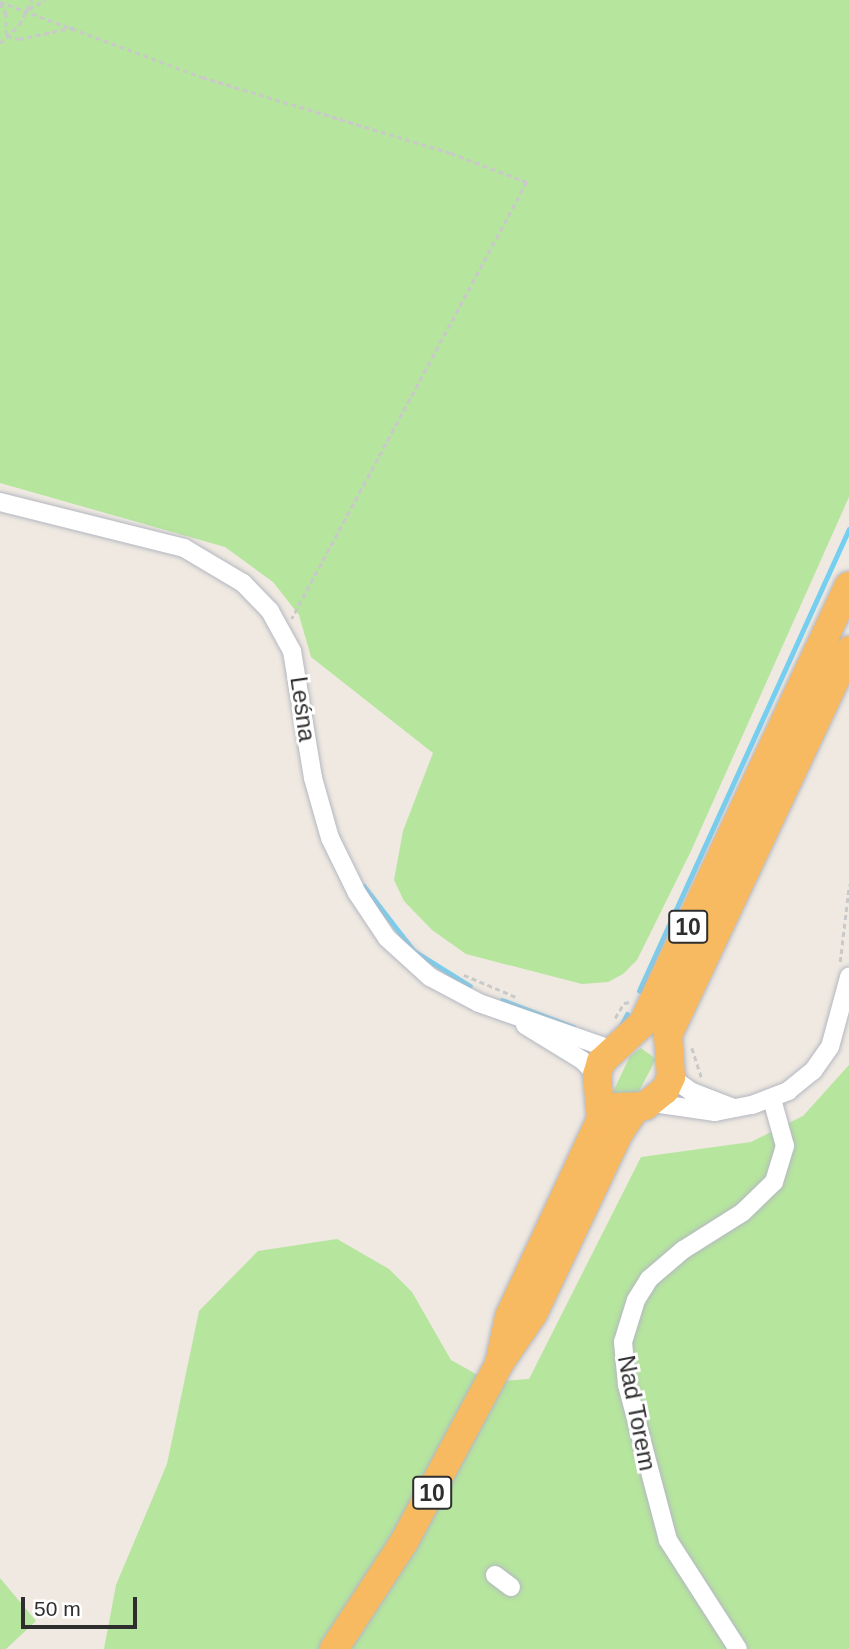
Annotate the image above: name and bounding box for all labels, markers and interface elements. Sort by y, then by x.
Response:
street label: Leśna [284,675,322,743]
road number: 10 [667,908,709,946]
street label: Nad Torem [612,1353,662,1473]
road number: 10 [411,1474,453,1512]
scale bar [24,1582,140,1626]
text: 50 m [34,1597,81,1620]

